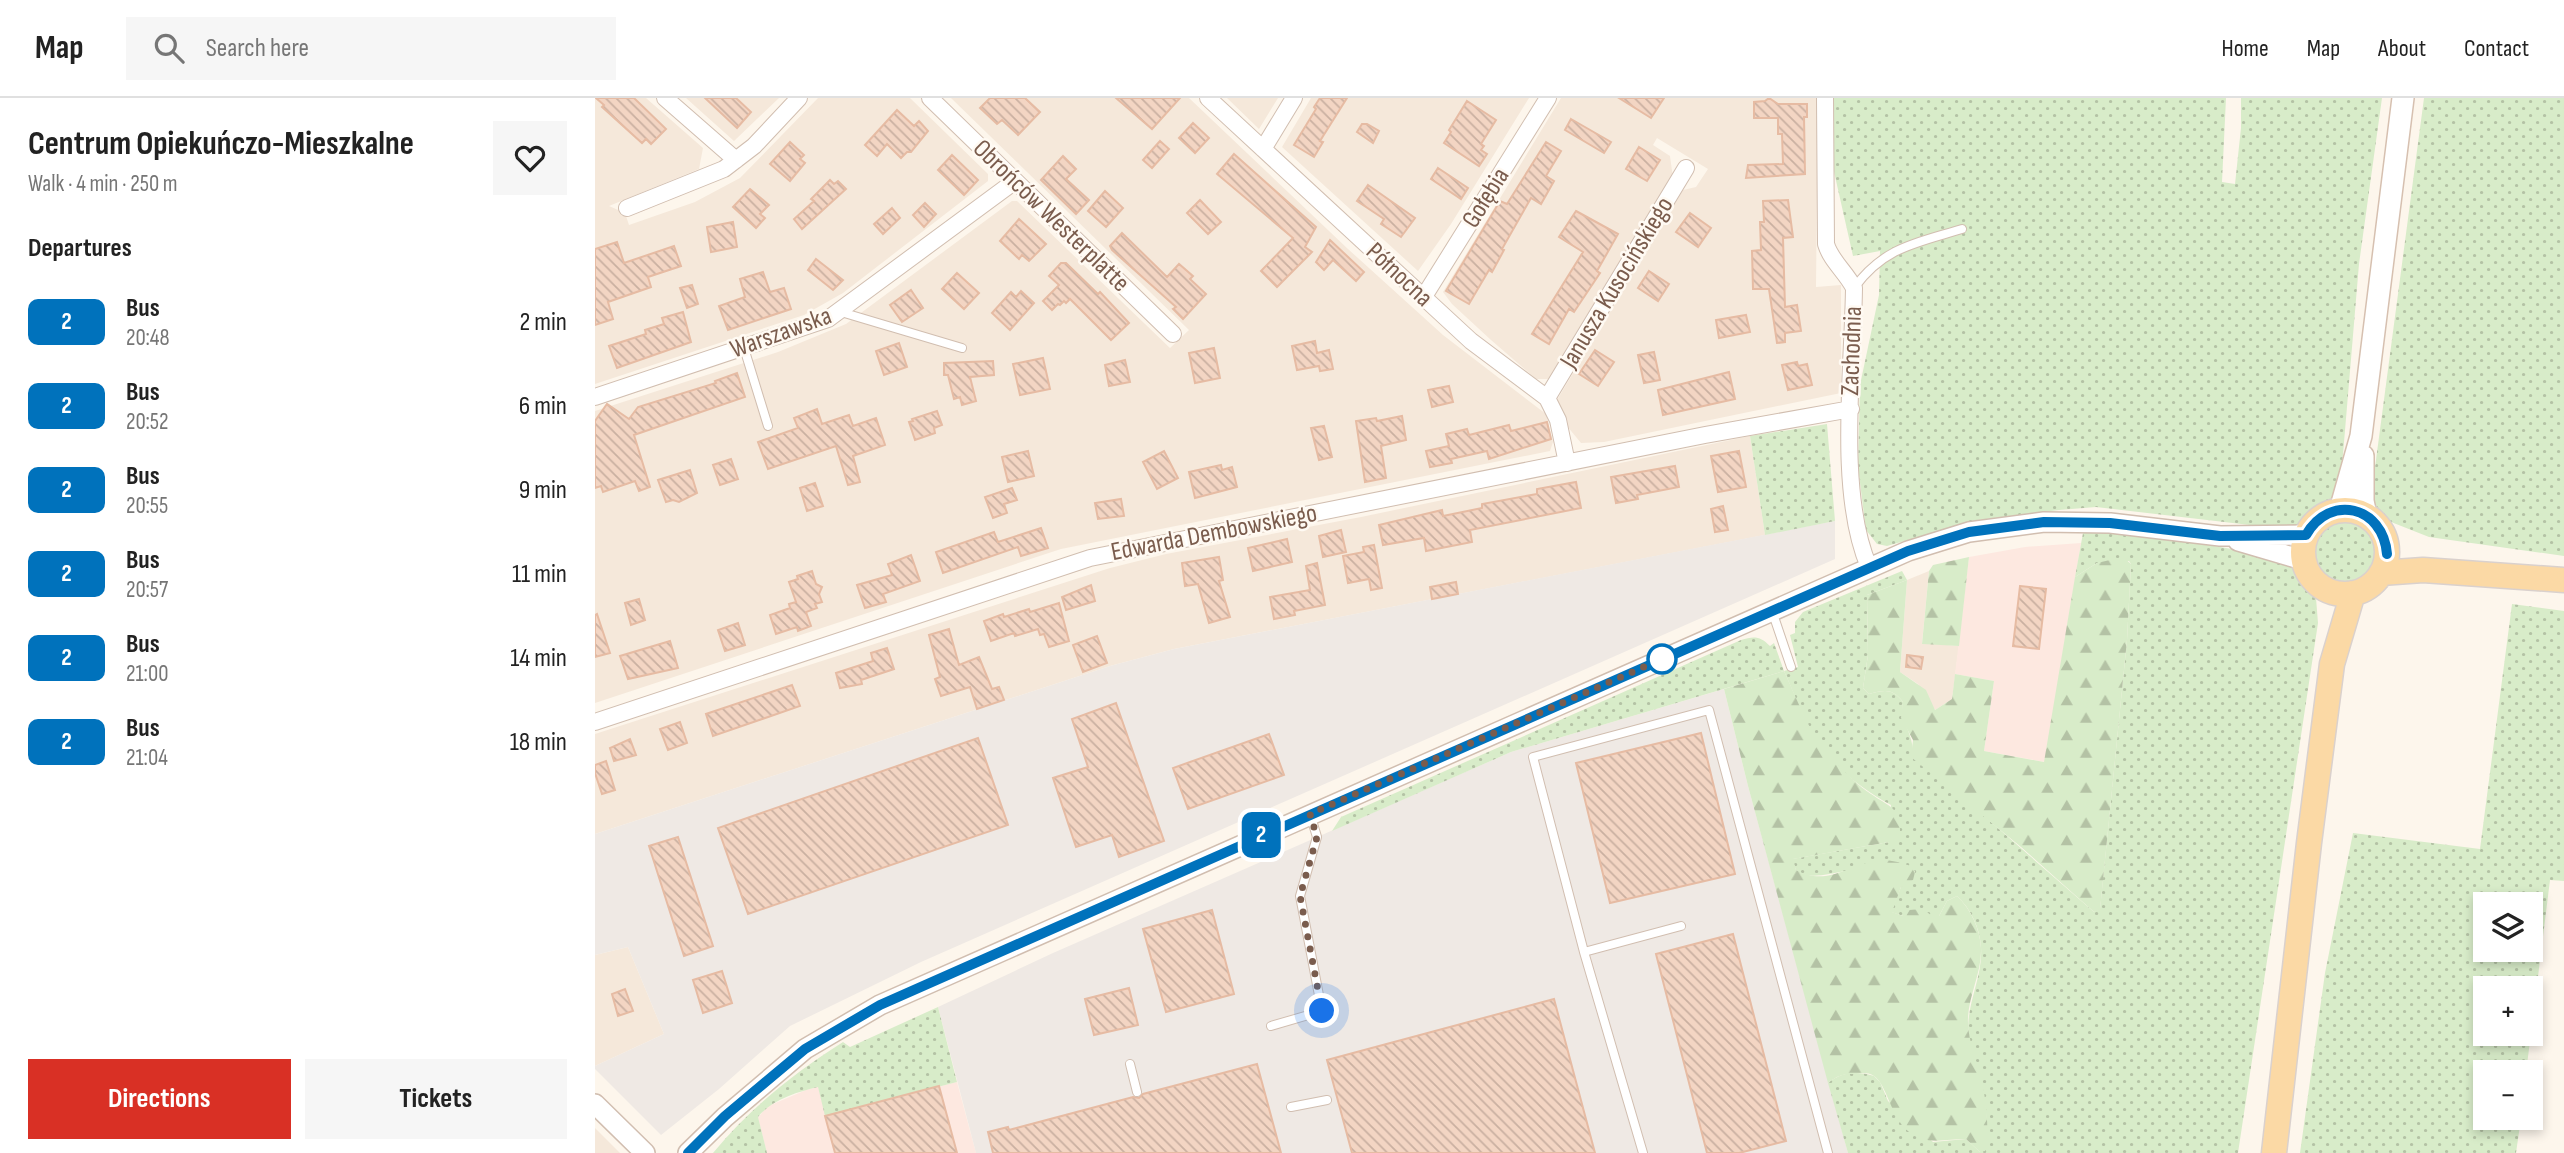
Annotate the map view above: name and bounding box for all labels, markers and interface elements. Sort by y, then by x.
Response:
search box [126,17,616,80]
text: Map [35,28,84,68]
icon: search [150,29,188,67]
text: Search here [206,33,309,64]
text: Home [2221,34,2269,63]
text: Map [2307,34,2340,63]
text: About [2378,34,2426,63]
text: Contact [2464,34,2529,63]
button: heart [493,121,567,195]
text: Centrum Opiekuńczo-Mieszkalne [28,124,414,164]
street label: Obrońców Westerplatte [966,133,1136,299]
street label: Gołębia [1456,162,1516,234]
text: Walk · 4 min · 250 m [28,170,178,198]
street label: Janusza Kusocińskiego [1553,192,1680,375]
text: Departures [28,233,132,264]
street label: Północna [1359,236,1439,314]
text: Bus [126,293,160,324]
street label: Warszawska [726,300,836,366]
street label: Zachodnia [1835,306,1869,396]
text: 2 [61,307,72,336]
text: 2 min [519,307,567,338]
text: 20:48 [126,324,170,352]
text: Bus [126,377,160,408]
text: 2 [61,391,72,420]
text: 6 min [519,391,567,422]
text: 20:52 [126,408,169,436]
text: Bus [126,461,160,492]
text: 2 [61,475,72,504]
text: 9 min [519,475,567,506]
text: 20:55 [126,492,168,520]
street label: Edwarda Dembowskiego [1108,498,1320,568]
text: Bus [126,545,160,576]
text: 2 [61,559,72,588]
text: 11 min [512,559,567,590]
text: 20:57 [126,576,168,604]
text: Bus [126,629,160,660]
text: 2 [61,643,72,672]
text: 14 min [510,643,567,674]
unlabelled marker [1647,644,1677,674]
text: 21:00 [126,660,168,688]
text: Bus [126,713,160,744]
text: 2 [61,727,72,756]
text: 18 min [510,727,567,758]
text: 21:04 [126,744,168,772]
line badge: 2 [1238,812,1284,858]
text: 2 [1256,820,1266,849]
map controls [2473,892,2543,1130]
button: layers [2473,892,2543,962]
button: + [2473,976,2543,1046]
your location [1304,993,1339,1028]
button: Directions [28,1059,291,1139]
button: Tickets [305,1059,567,1139]
button: − [2473,1060,2543,1130]

